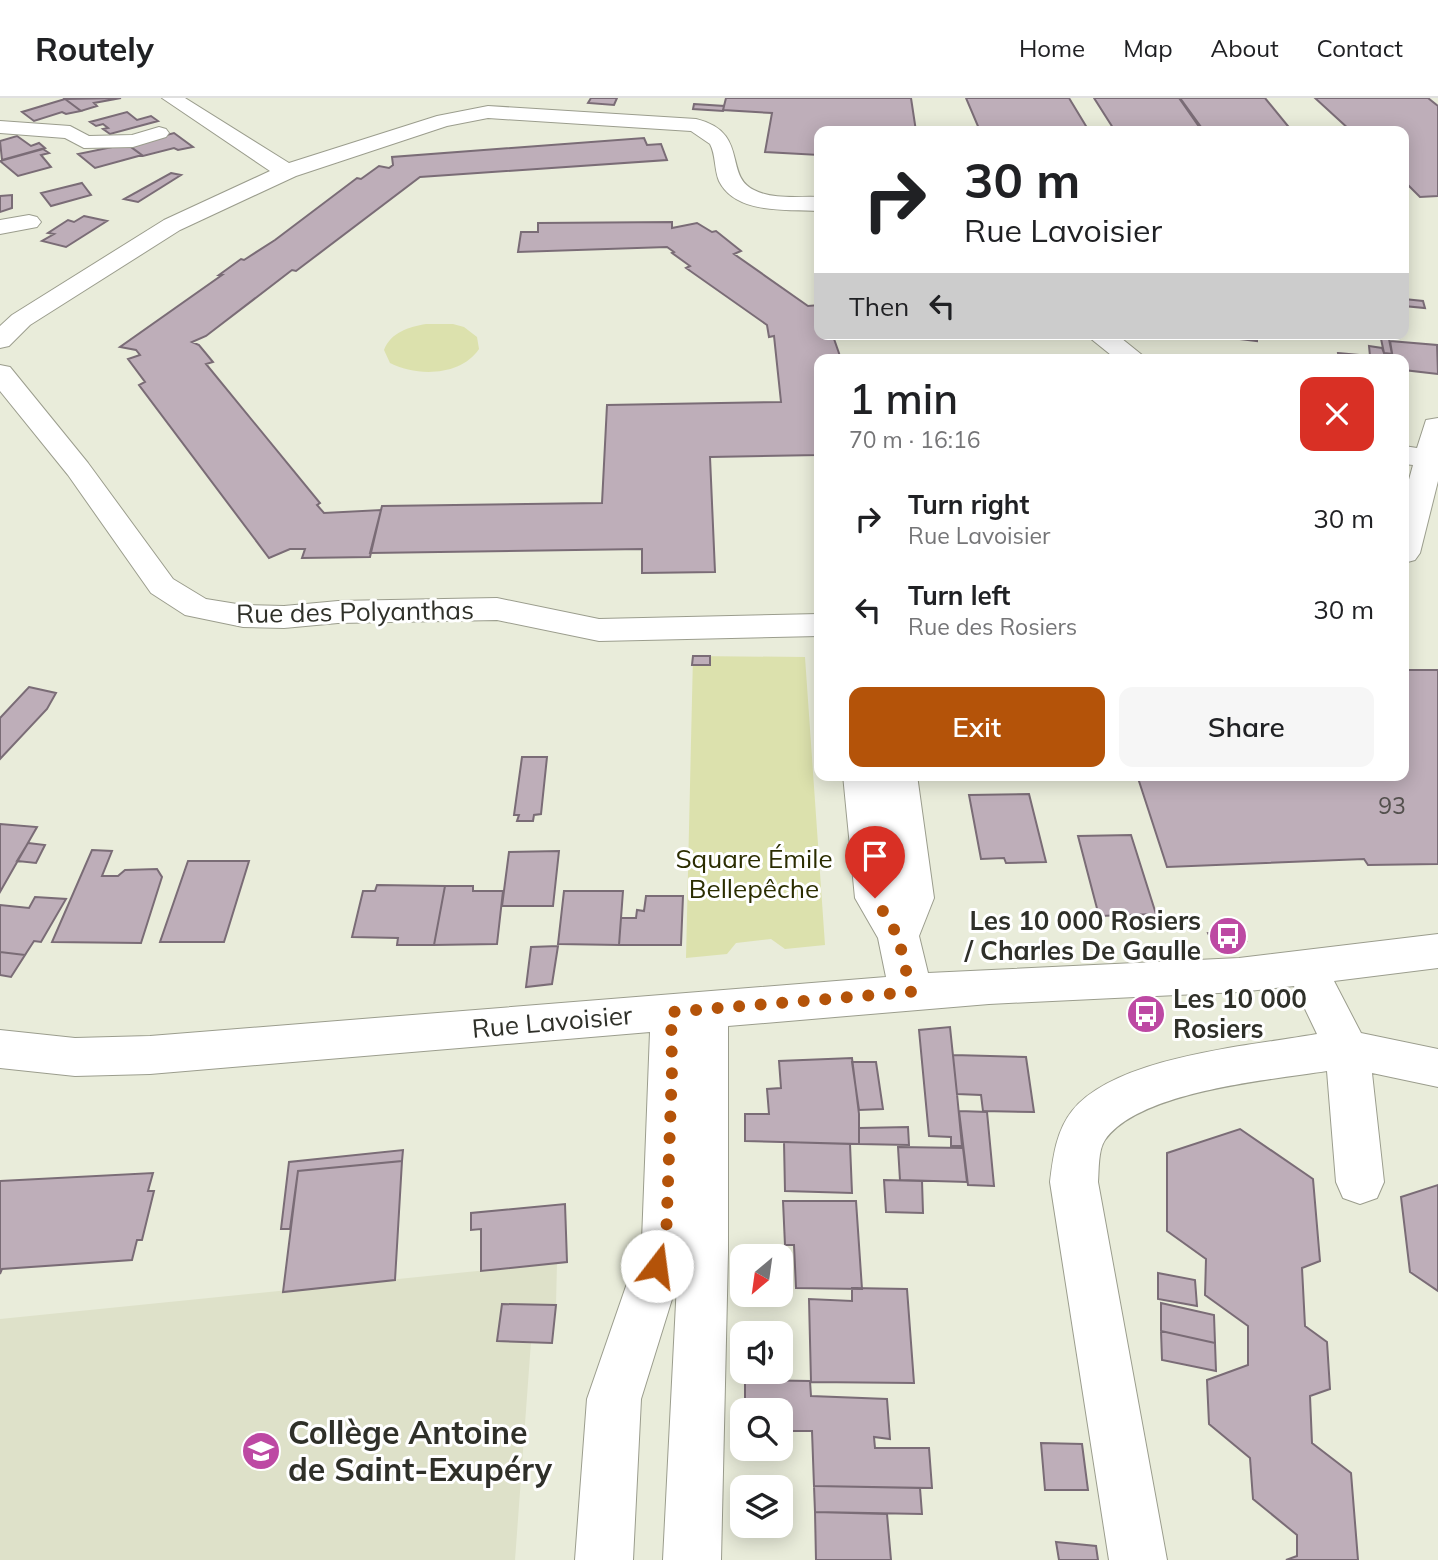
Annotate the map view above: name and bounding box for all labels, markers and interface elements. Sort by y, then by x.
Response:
text: Routely [35,28,154,69]
text: Home [1019,33,1085,63]
text: Map [1123,33,1173,63]
text: About [1211,33,1279,63]
text: Contact [1317,33,1403,63]
text: 30 m [964,149,1080,210]
icon: right [849,154,940,245]
text: Rue Lavoisier [964,210,1162,250]
icon: left [923,287,961,325]
text: Then [849,290,909,323]
text: 1 min [849,372,958,425]
button: close [1300,377,1374,451]
text: 70 m · 16:16 [849,425,981,454]
text: Turn right [908,488,1029,521]
icon: right [849,500,887,538]
text: 30 m [1313,502,1374,535]
text: Rue Lavoisier [908,521,1050,550]
text: Turn left [908,579,1010,612]
icon: left [849,591,887,629]
street label: Rue des Polyanthas [236,593,474,630]
text: 30 m [1313,593,1374,626]
text: Rue des Rosiers [908,612,1077,641]
button: Exit [849,687,1105,767]
button: Share [1119,687,1374,767]
house number: 93 [1378,791,1406,820]
pin [845,826,905,898]
icon: arrive [856,837,894,875]
park label: Square Émile Bellepêche [675,842,833,905]
place label: Les 10 000 Rosiers / Charles De Gaulle [964,904,1201,967]
bus stop icon: Les 10 000 Rosiers / Charles De Gaulle [1207,915,1249,957]
place label: Les 10 000 Rosiers [1173,982,1307,1045]
bus stop icon: Les 10 000 Rosiers [1125,993,1167,1035]
street label: Rue Lavoisier [470,998,634,1045]
position arrow [620,1229,694,1303]
north arrow [730,1244,793,1307]
map controls [730,1244,793,1538]
button: sound [730,1321,793,1384]
button: search [730,1398,793,1461]
place label: Collège Antoine de Saint-Exupéry [288,1412,553,1489]
school or university icon: Collège Antoine de Saint-Exupéry [240,1430,282,1472]
button: layers [730,1475,793,1538]

